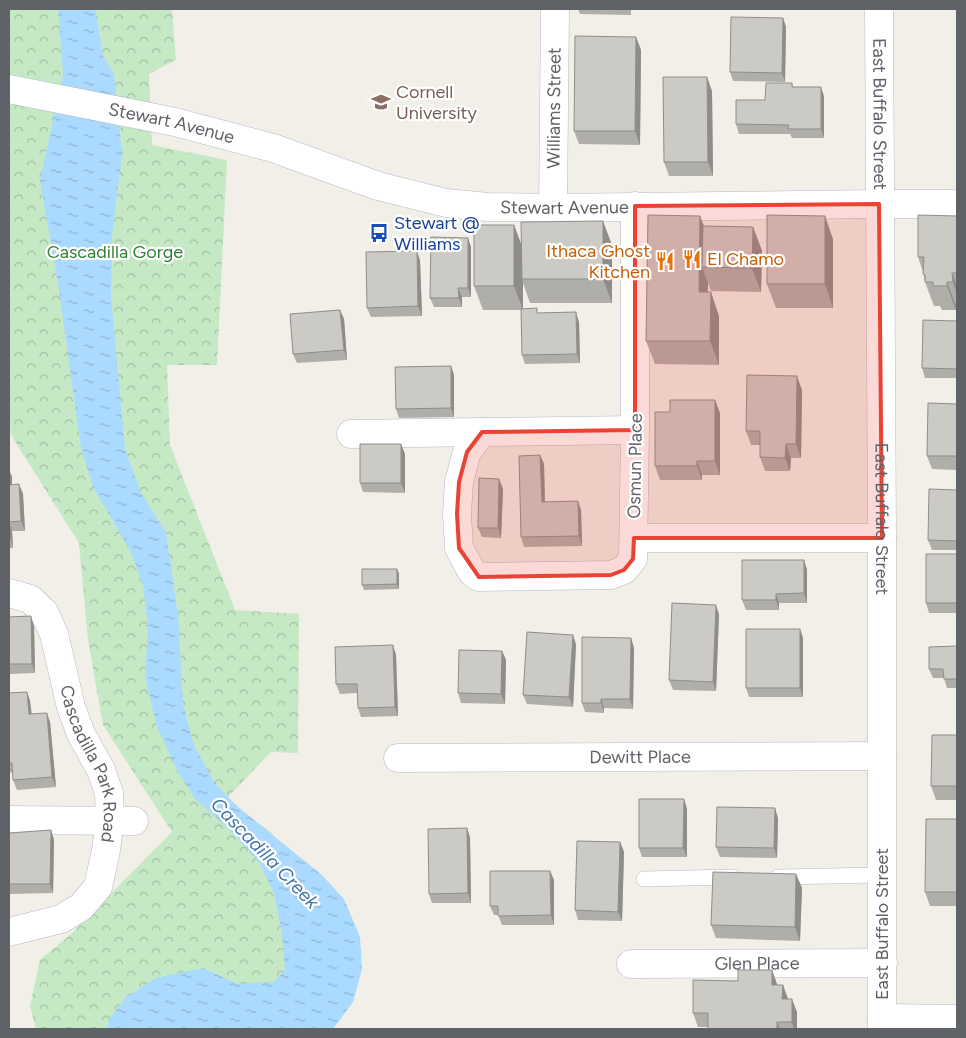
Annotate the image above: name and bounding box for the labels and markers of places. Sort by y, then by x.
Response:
place label: Cornell University [396,81,477,124]
school or university icon: Cornell University [370,91,392,113]
place label: Stewart @ Williams [394,212,480,255]
bus stop icon: Stewart @ Williams [368,222,390,244]
place label: Ithaca Ghost Kitchen [546,240,650,283]
restaurant icon: El Chamo [681,248,703,270]
place label: El Chamo [707,248,784,270]
restaurant icon: Ithaca Ghost Kitchen [654,250,676,272]

